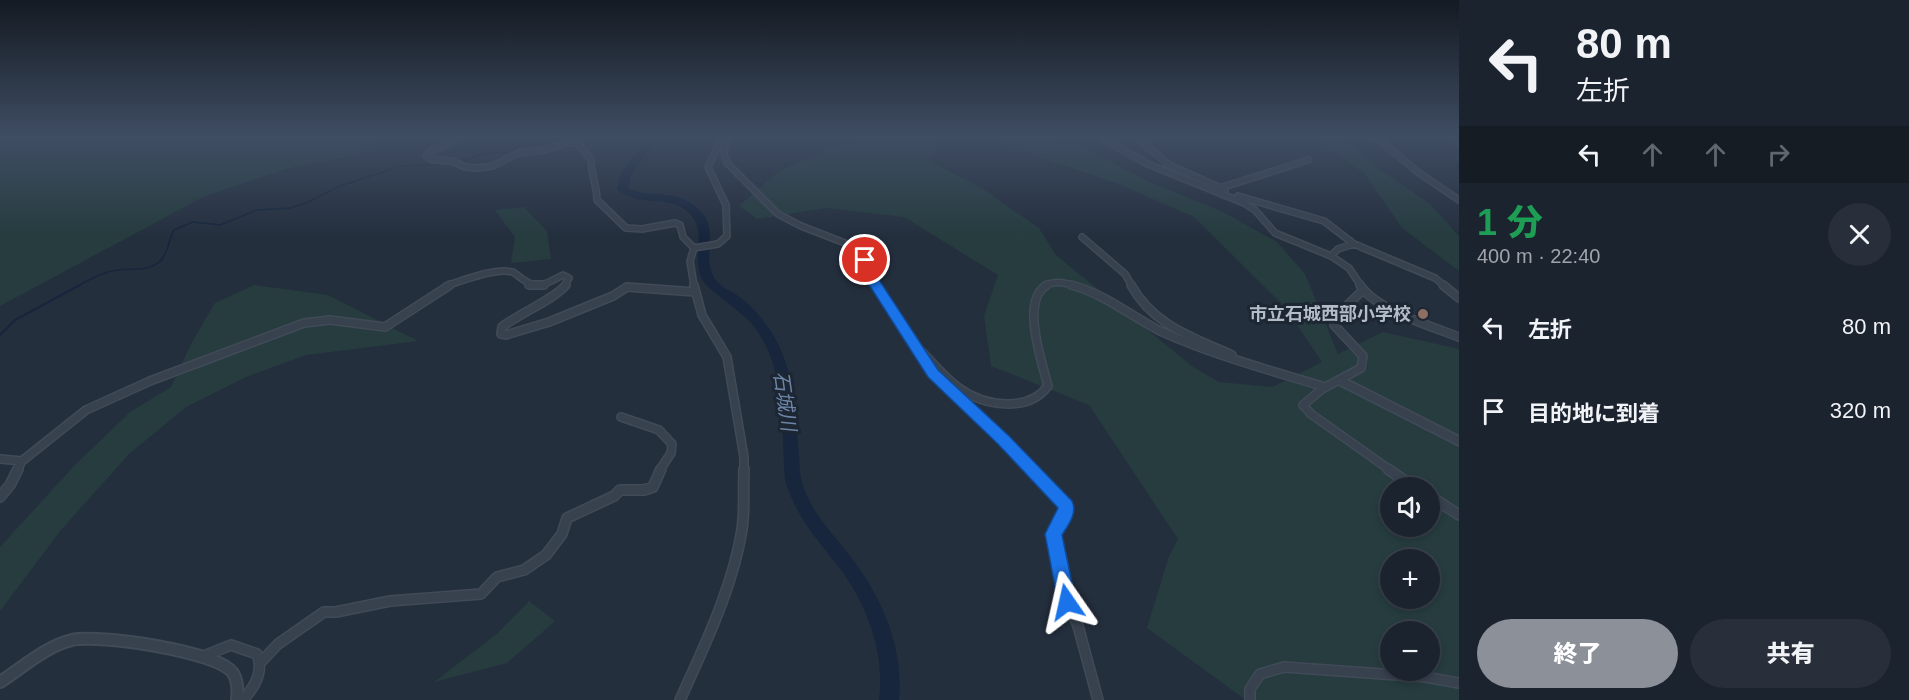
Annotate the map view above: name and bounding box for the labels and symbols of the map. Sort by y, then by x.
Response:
pin [839,234,890,285]
place label: 市立石城西部小学校 [1249,304,1411,324]
marker: 市立石城西部小学校 [1416,307,1430,321]
water label: 石城川 [770,370,800,434]
position arrow [1035,570,1099,634]

